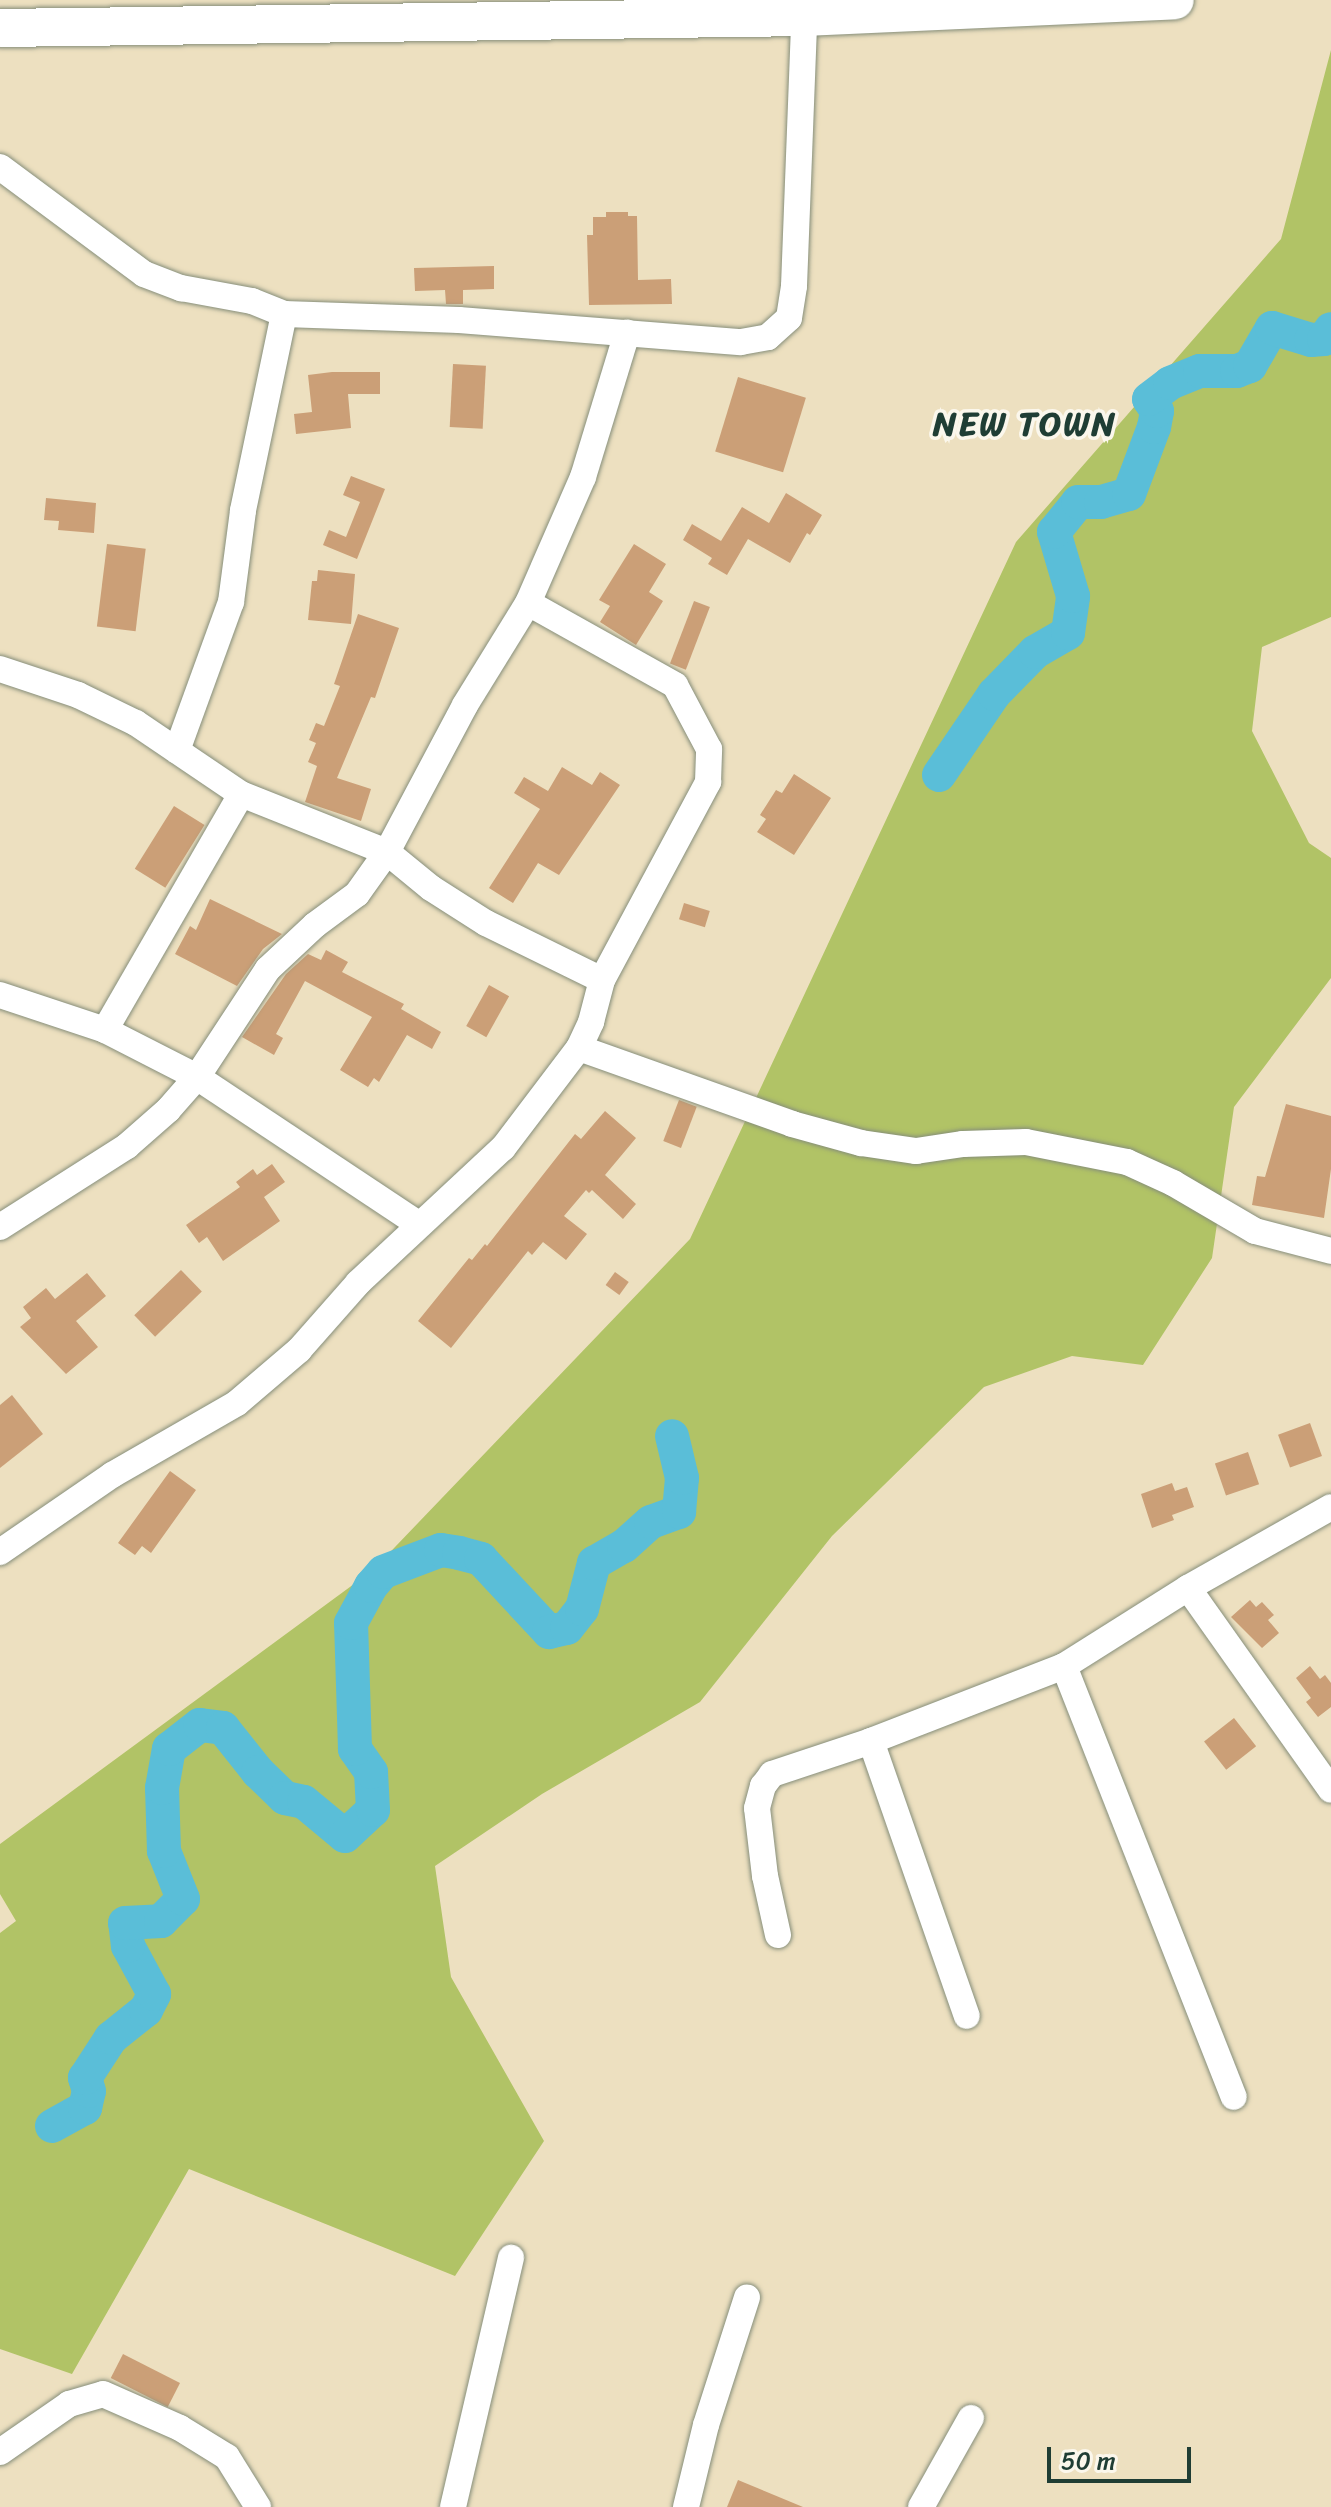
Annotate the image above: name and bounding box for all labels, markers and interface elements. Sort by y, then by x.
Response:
district label: NEW TOWN [932,405,1118,445]
scale bar [1051,2431,1195,2481]
text: 50 m [1061,2440,1116,2482]

